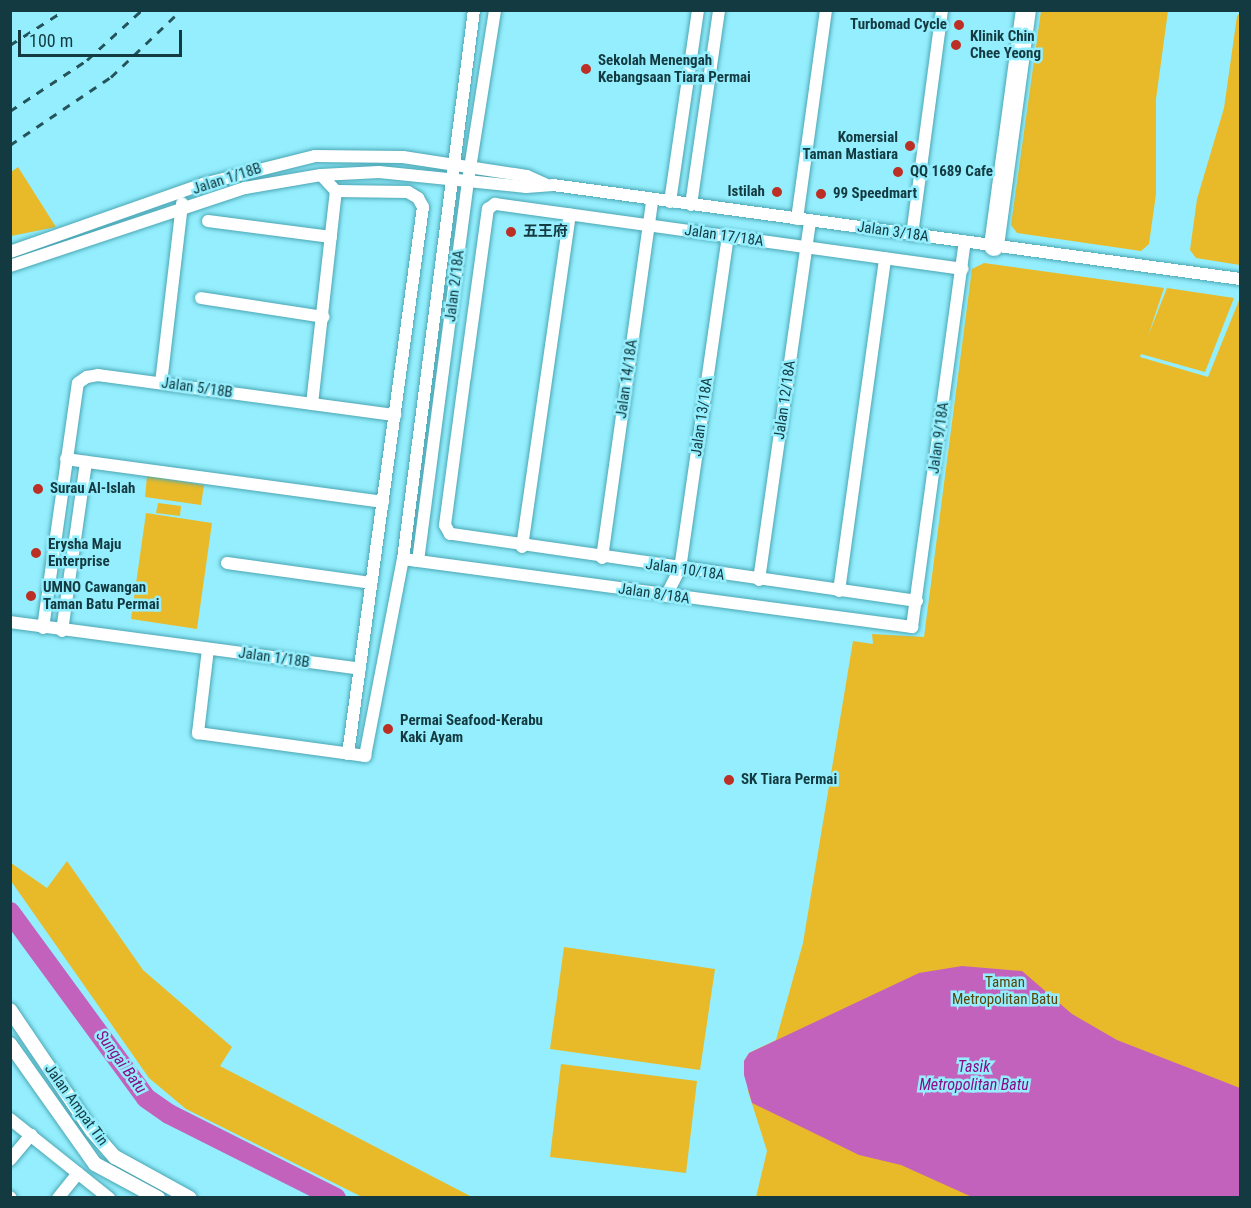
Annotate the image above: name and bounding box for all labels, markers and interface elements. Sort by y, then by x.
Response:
place label: Turbomad Cycle [850,16,947,34]
scale bar [21,18,184,56]
marker: Turbomad Cycle [952,18,966,32]
place label: Klinik Chin Chee Yeong [970,27,1041,62]
text: 100 m [29,30,73,51]
marker: Klinik Chin Chee Yeong [947,36,965,54]
place label: Sekolah Menengah Kebangsaan Tiara Permai [598,51,751,86]
marker: Sekolah Menengah Kebangsaan Tiara Permai [579,62,593,76]
place label: Komersial Taman Mastiara [802,128,898,163]
marker: Komersial Taman Mastiara [903,139,917,153]
street label: Jalan 1/18B [190,159,264,199]
place label: QQ 1689 Cafe [910,163,993,181]
marker: QQ 1689 Cafe [891,165,905,179]
place label: Istilah [728,183,765,201]
marker: Istilah [770,185,784,199]
place label: 99 Speedmart [833,185,917,203]
marker: 99 Speedmart [814,187,828,201]
street label: Jalan 3/18A [856,218,930,246]
street label: Jalan 17/18A [683,222,765,250]
place label: 五王府 [523,223,568,241]
marker: 五王府 [504,225,518,239]
street label: Jalan 2/18A [442,249,468,323]
street label: Jalan 14/18A [613,338,641,420]
street label: Jalan 12/18A [771,359,799,441]
street label: Jalan 5/18B [160,374,234,402]
street label: Jalan 13/18A [688,376,716,458]
street label: Jalan 9/18A [925,401,953,475]
place label: Surau Al-Islah [50,480,135,498]
marker: Surau Al-Islah [31,482,45,496]
place label: Erysha Maju Enterprise [48,535,121,570]
marker: Erysha Maju Enterprise [29,546,43,560]
street label: Jalan 10/18A [644,556,726,584]
place label: UMNO Cawangan Taman Batu Permai [43,578,159,613]
street label: Jalan 8/18A [617,580,691,608]
marker: UMNO Cawangan Taman Batu Permai [24,589,38,603]
street label: Jalan 1/18B [237,644,311,672]
place label: Permai Seafood-Kerabu Kaki Ayam [400,711,543,746]
marker: Permai Seafood-Kerabu Kaki Ayam [381,722,395,736]
place label: SK Tiara Permai [741,771,838,789]
marker: SK Tiara Permai [722,773,736,787]
park label: Taman Metropolitan Batu [952,973,1058,1008]
water label: Sungai Batu [92,1027,150,1097]
water label: Tasik Metropolitan Batu [919,1057,1029,1095]
street label: Jalan Ampat Tin [40,1061,112,1149]

